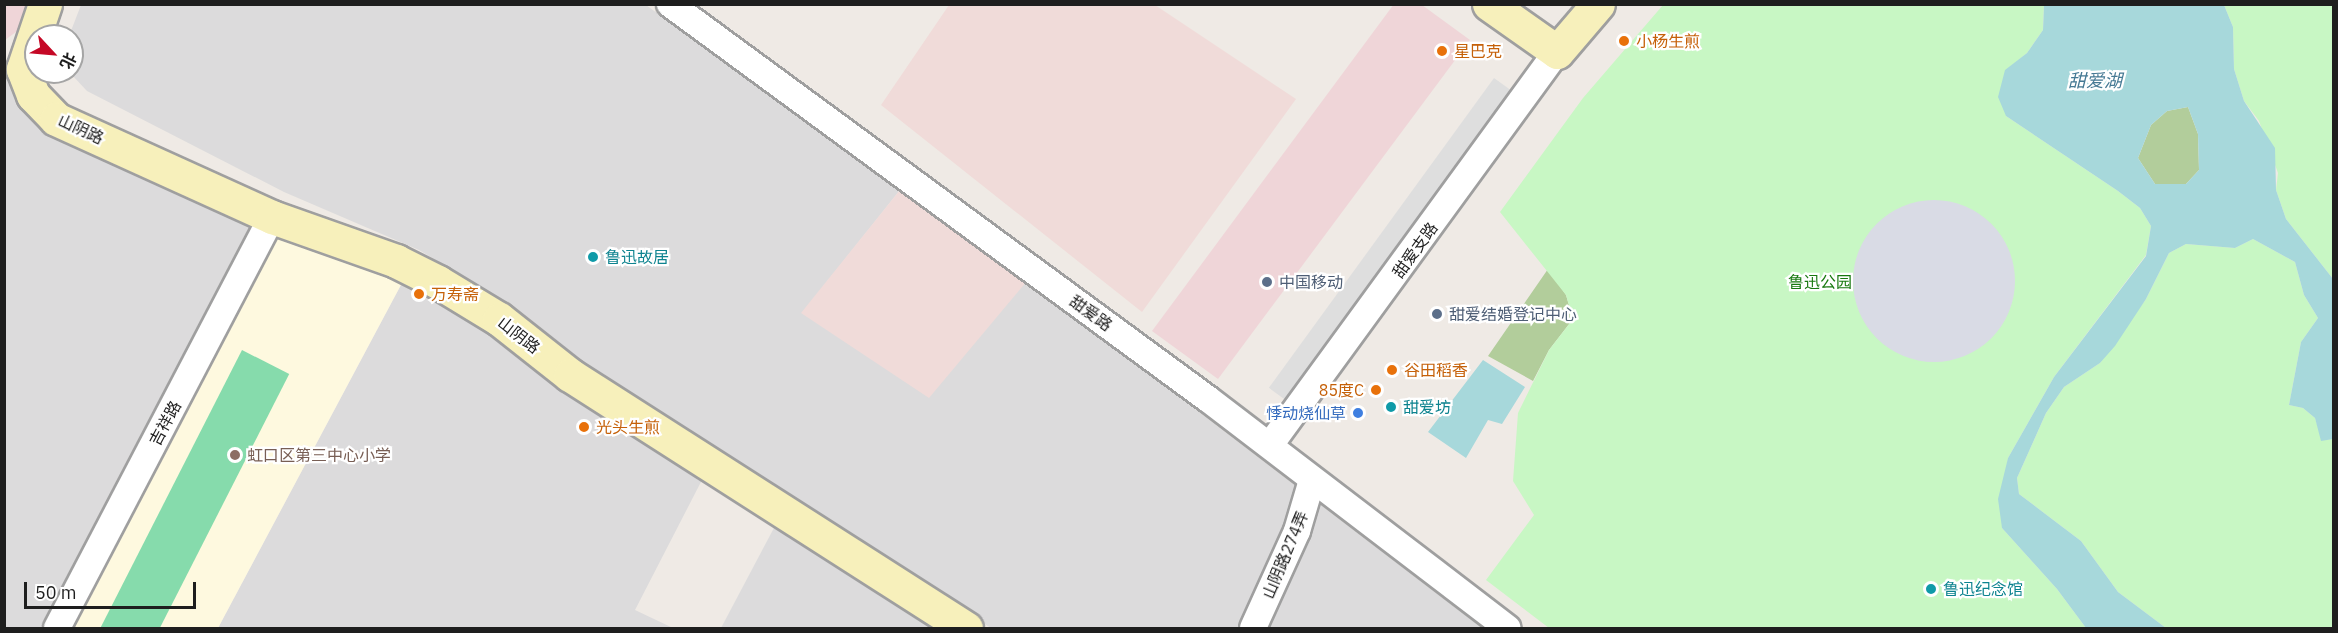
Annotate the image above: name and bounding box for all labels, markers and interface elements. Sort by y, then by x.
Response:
north arrow [24,24,84,84]
place label: 小杨生煎 [1636,31,1700,51]
marker: 小杨生煎 [1617,34,1631,48]
place label: 星巴克 [1454,41,1502,61]
marker: 星巴克 [1435,44,1449,58]
text: 北 [56,49,81,73]
water label: 甜爱湖 [2068,70,2122,92]
street label: 山阴路 [55,110,107,148]
street label: 甜爱支路 [1388,218,1442,282]
place label: 鲁迅故居 [605,247,669,267]
marker: 鲁迅故居 [586,250,600,264]
place label: 中国移动 [1279,272,1343,292]
park label: 鲁迅公园 [1788,272,1852,292]
marker: 中国移动 [1260,275,1274,289]
place label: 万寿斋 [431,284,479,304]
marker: 万寿斋 [412,287,426,301]
street label: 甜爱路 [1066,291,1116,335]
place label: 甜爱结婚登记中心 [1449,304,1577,324]
marker: 甜爱结婚登记中心 [1430,307,1444,321]
street label: 山阴路 [494,313,544,357]
place label: 谷田稻香 [1404,360,1468,380]
marker: 谷田稻香 [1385,363,1399,377]
place label: 85度C [1319,380,1364,400]
marker: 85度C [1369,383,1383,397]
street label: 吉祥路 [145,397,185,449]
place label: 甜爱坊 [1403,397,1451,417]
marker: 甜爱坊 [1384,400,1398,414]
place label: 悸动烧仙草 [1266,403,1346,423]
marker: 悸动烧仙草 [1351,406,1365,420]
place label: 光头生煎 [596,417,660,437]
marker: 光头生煎 [577,420,591,434]
place label: 虹口区第三中心小学 [247,445,391,465]
marker: 虹口区第三中心小学 [228,448,242,462]
street label: 山阴路274弄 [1258,509,1312,601]
scale bar [27,570,200,608]
place label: 鲁迅纪念馆 [1943,579,2023,599]
text: 50 m [35,581,77,604]
marker: 鲁迅纪念馆 [1924,582,1938,596]

